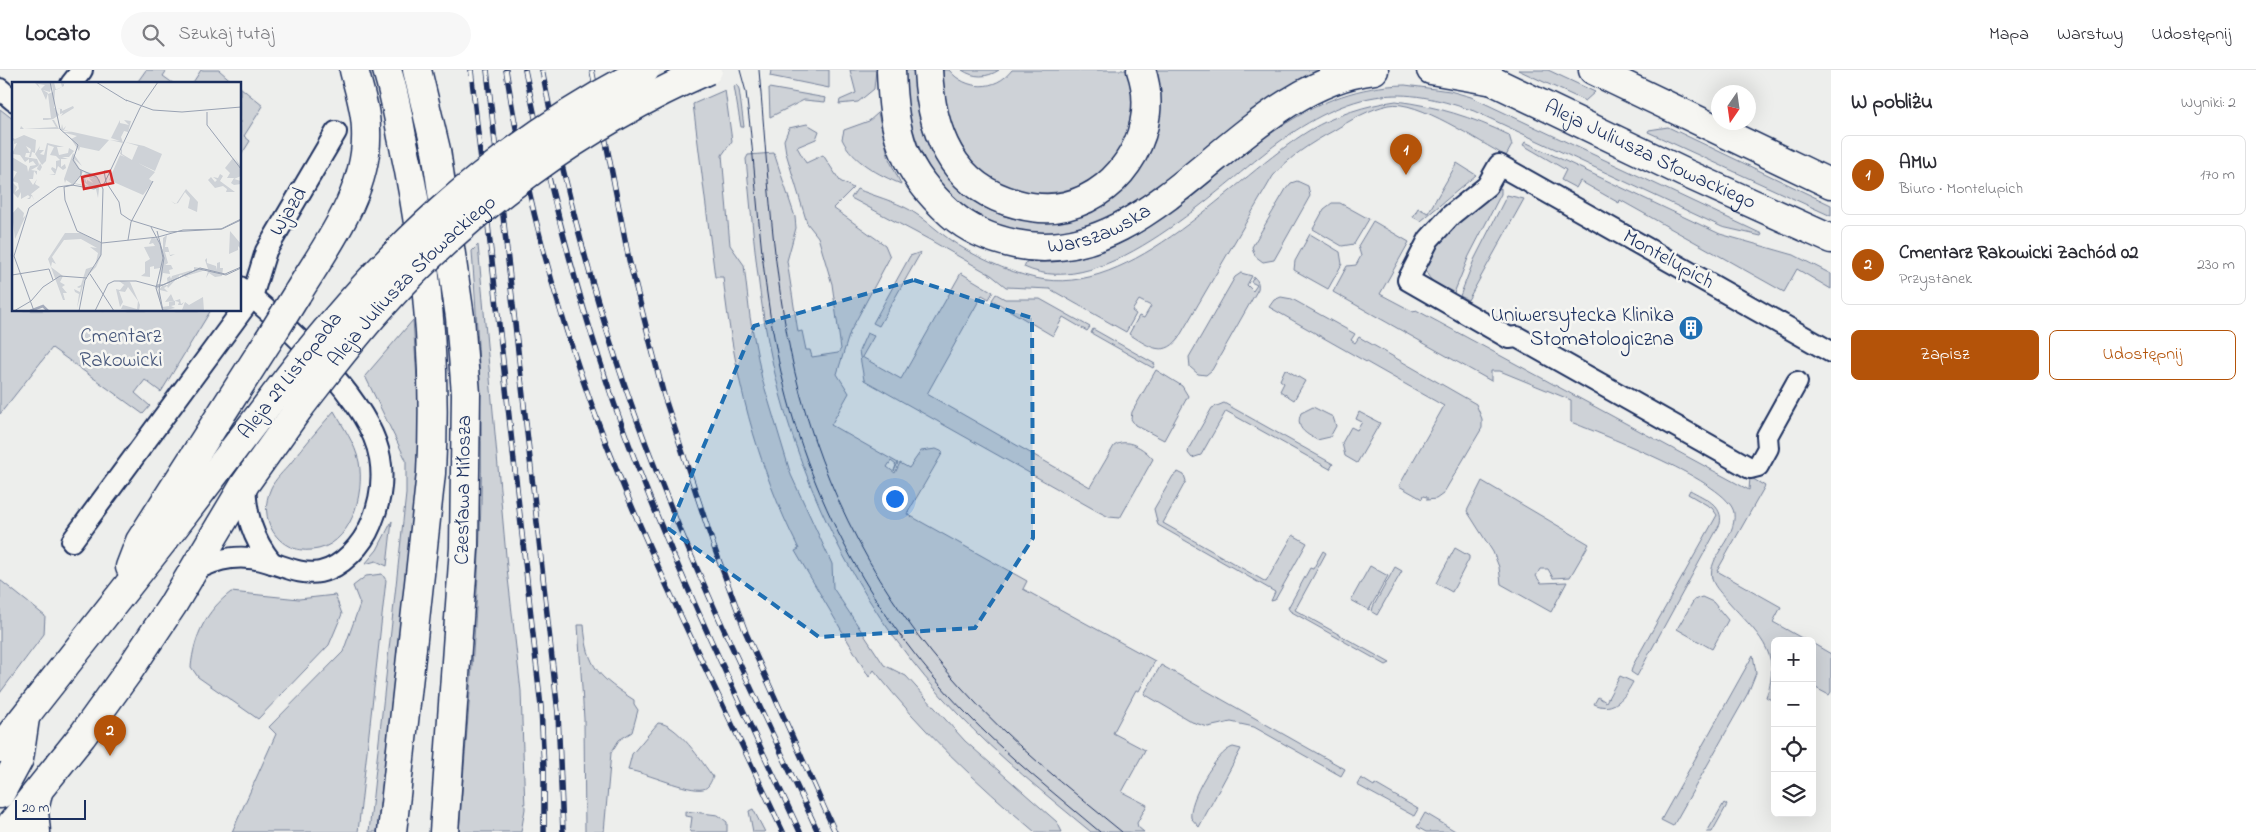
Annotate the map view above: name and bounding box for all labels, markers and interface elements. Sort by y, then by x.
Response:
search box [121,12,471,57]
text: Locato [25,17,91,52]
icon: search [139,21,167,49]
text: Szukaj tutaj [179,21,274,48]
text: Mapa [1989,22,2029,48]
text: Warstwy [2057,22,2123,48]
text: Udostępnij [2151,22,2231,48]
inset map [12,82,241,311]
north arrow [1711,85,1756,130]
text: W pobliżu [1851,88,1933,118]
text: Wyniki: 2 [2181,91,2236,115]
street label: Aleja Juliusza Słowackiego [1539,93,1760,218]
pin: 1 [1390,134,1422,175]
text: AMW [1899,150,1937,177]
text: 1 [1865,163,1871,187]
text: 170 m [2200,163,2235,187]
text: Biuro · Montelupich [1899,177,2023,201]
street label: Wjazd [263,182,315,242]
street label: Aleja Juliusza Słowackiego [321,188,503,374]
street label: Warszawska [1046,197,1157,262]
street label: Montelupich [1617,223,1719,297]
text: Cmentarz Rakowicki Zachód 02 [1899,240,2139,267]
text: 2 [1864,253,1872,277]
text: 230 m [2197,253,2235,277]
text: Przystanek [1899,267,1972,291]
place label: Uniwersytecka Klinika Stomatologiczna [1491,301,1674,357]
street label: Aleja 29 Listopada [232,306,350,446]
building icon: Uniwersytecka Klinika Stomatologiczna [1678,315,1704,341]
park label: Cmentarz Rakowicki [80,322,162,376]
button: Zapisz [1851,330,2039,380]
button: Udostępnij [2049,330,2236,380]
street label: Czesława Miłosza [448,415,480,565]
your location [882,486,908,512]
map controls [1771,637,1816,817]
button: + [1771,637,1816,682]
button: − [1771,682,1816,727]
pin: 2 [94,715,126,756]
button: locate [1771,727,1816,772]
button: layers [1771,772,1816,817]
scale bar [15,797,86,820]
text: 20 m [22,798,49,819]

